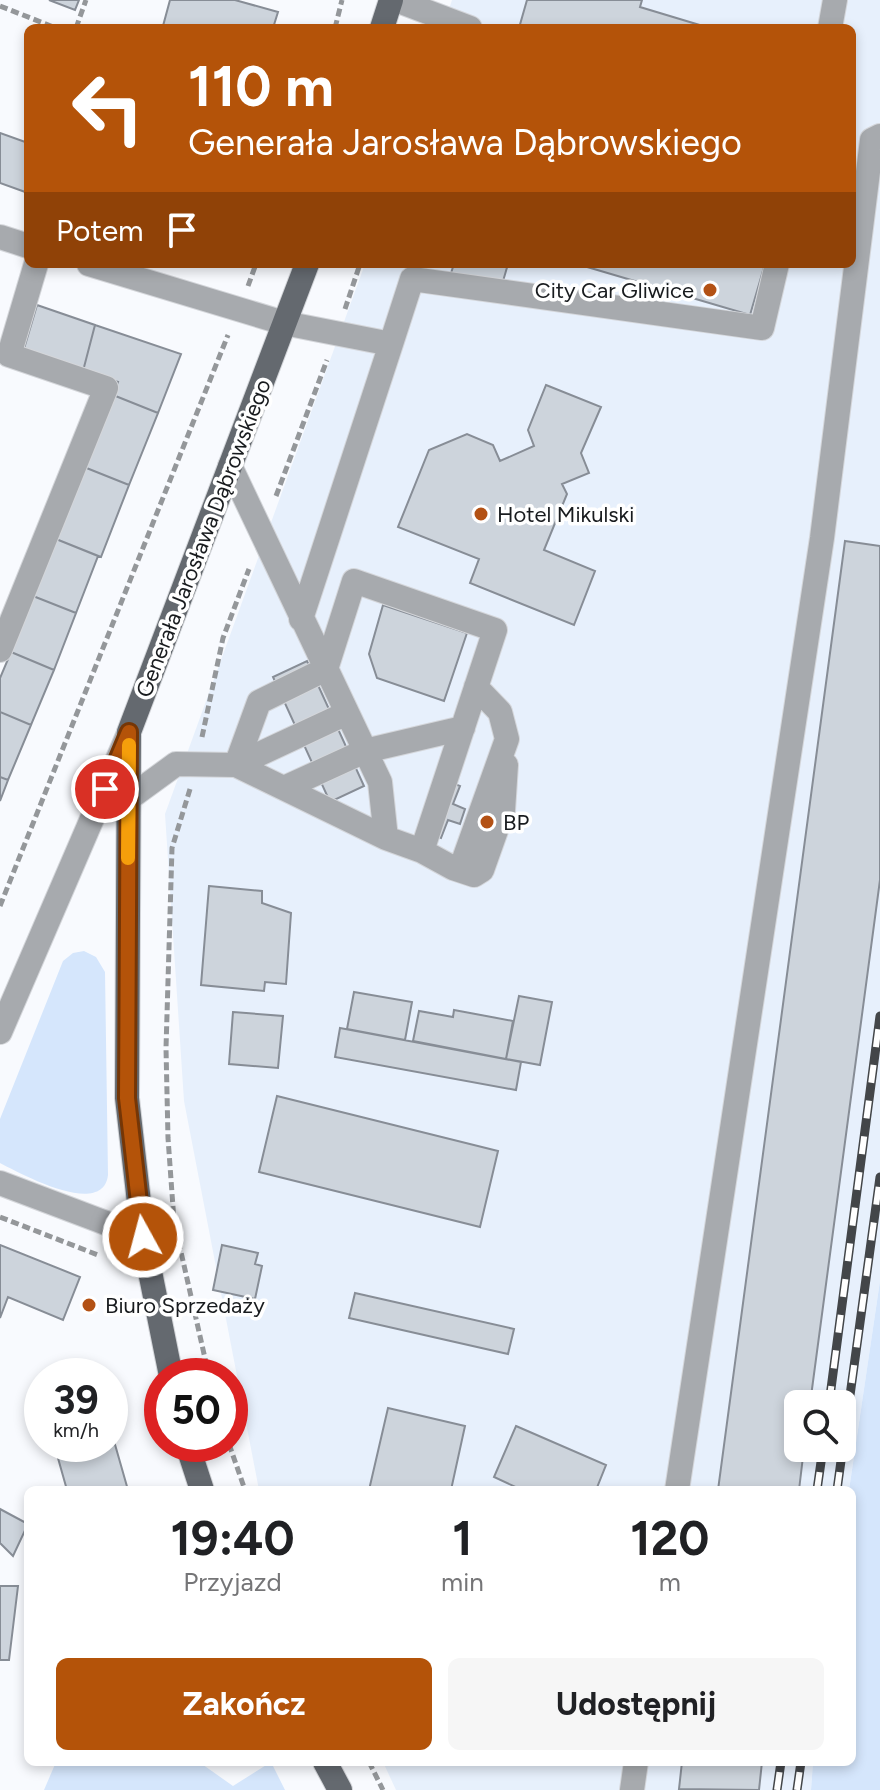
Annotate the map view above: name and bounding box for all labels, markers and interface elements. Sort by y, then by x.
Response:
text: 110 m [188,53,334,120]
icon: left [56,56,160,160]
text: Generała Jarosława Dąbrowskiego [188,121,742,164]
icon: arrive [160,208,204,252]
text: Potem [56,212,144,249]
place label: City Car Gliwice [535,277,694,304]
marker: City Car Gliwice [701,281,719,299]
street label: Generała Jarosława Dąbrowskiego [130,375,277,701]
place label: Hotel Mikulski [497,501,634,528]
marker: Hotel Mikulski [472,505,490,523]
pin [71,755,139,823]
icon: arrive [83,767,127,811]
place label: BP [503,809,529,836]
marker: BP [478,813,496,831]
position arrow [101,1195,185,1279]
place label: Biuro Sprzedaży [105,1292,265,1319]
marker: Biuro Sprzedaży [80,1296,98,1314]
speed limit sign: 50 [144,1358,248,1462]
text: 39 [53,1376,99,1424]
map controls [784,1390,856,1462]
button: search [784,1390,856,1462]
text: km/h [53,1418,99,1442]
text: 19:40 [171,1509,295,1567]
text: 1 [452,1509,473,1567]
text: 120 [630,1509,709,1567]
text: Przyjazd [183,1566,282,1598]
text: min [441,1566,484,1598]
text: m [659,1566,681,1598]
button: Zakończ [56,1658,432,1750]
button: Udostępnij [448,1658,824,1750]

